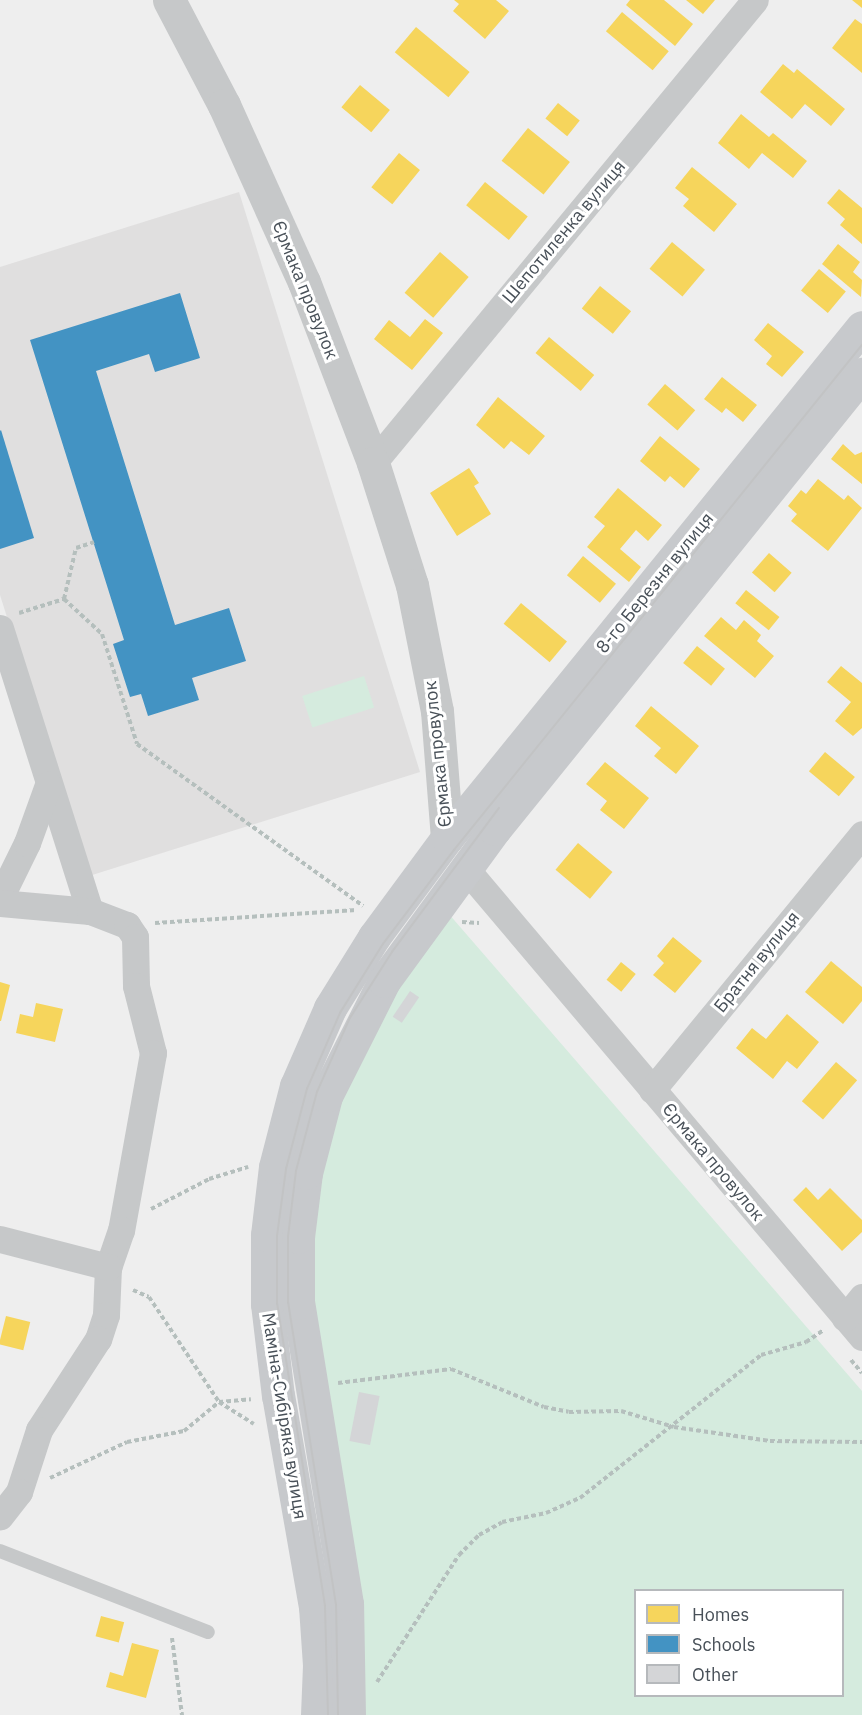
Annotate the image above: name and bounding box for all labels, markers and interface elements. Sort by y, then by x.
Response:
street label: Шепотиленка вулиця [498,156,630,308]
street label: Єрмака провулок [267,218,343,362]
street label: 8-го Березня вулиця [592,508,718,658]
street label: Єрмака провулок [420,680,456,828]
street label: Братня вулиця [710,907,804,1017]
street label: Єрмака провулок [657,1099,769,1225]
street label: Маміна-Сибіряка вулиця [257,1311,311,1521]
legend [634,1589,844,1697]
text: Homes [692,1603,749,1626]
text: Schools [692,1633,756,1656]
text: Other [692,1663,738,1686]

